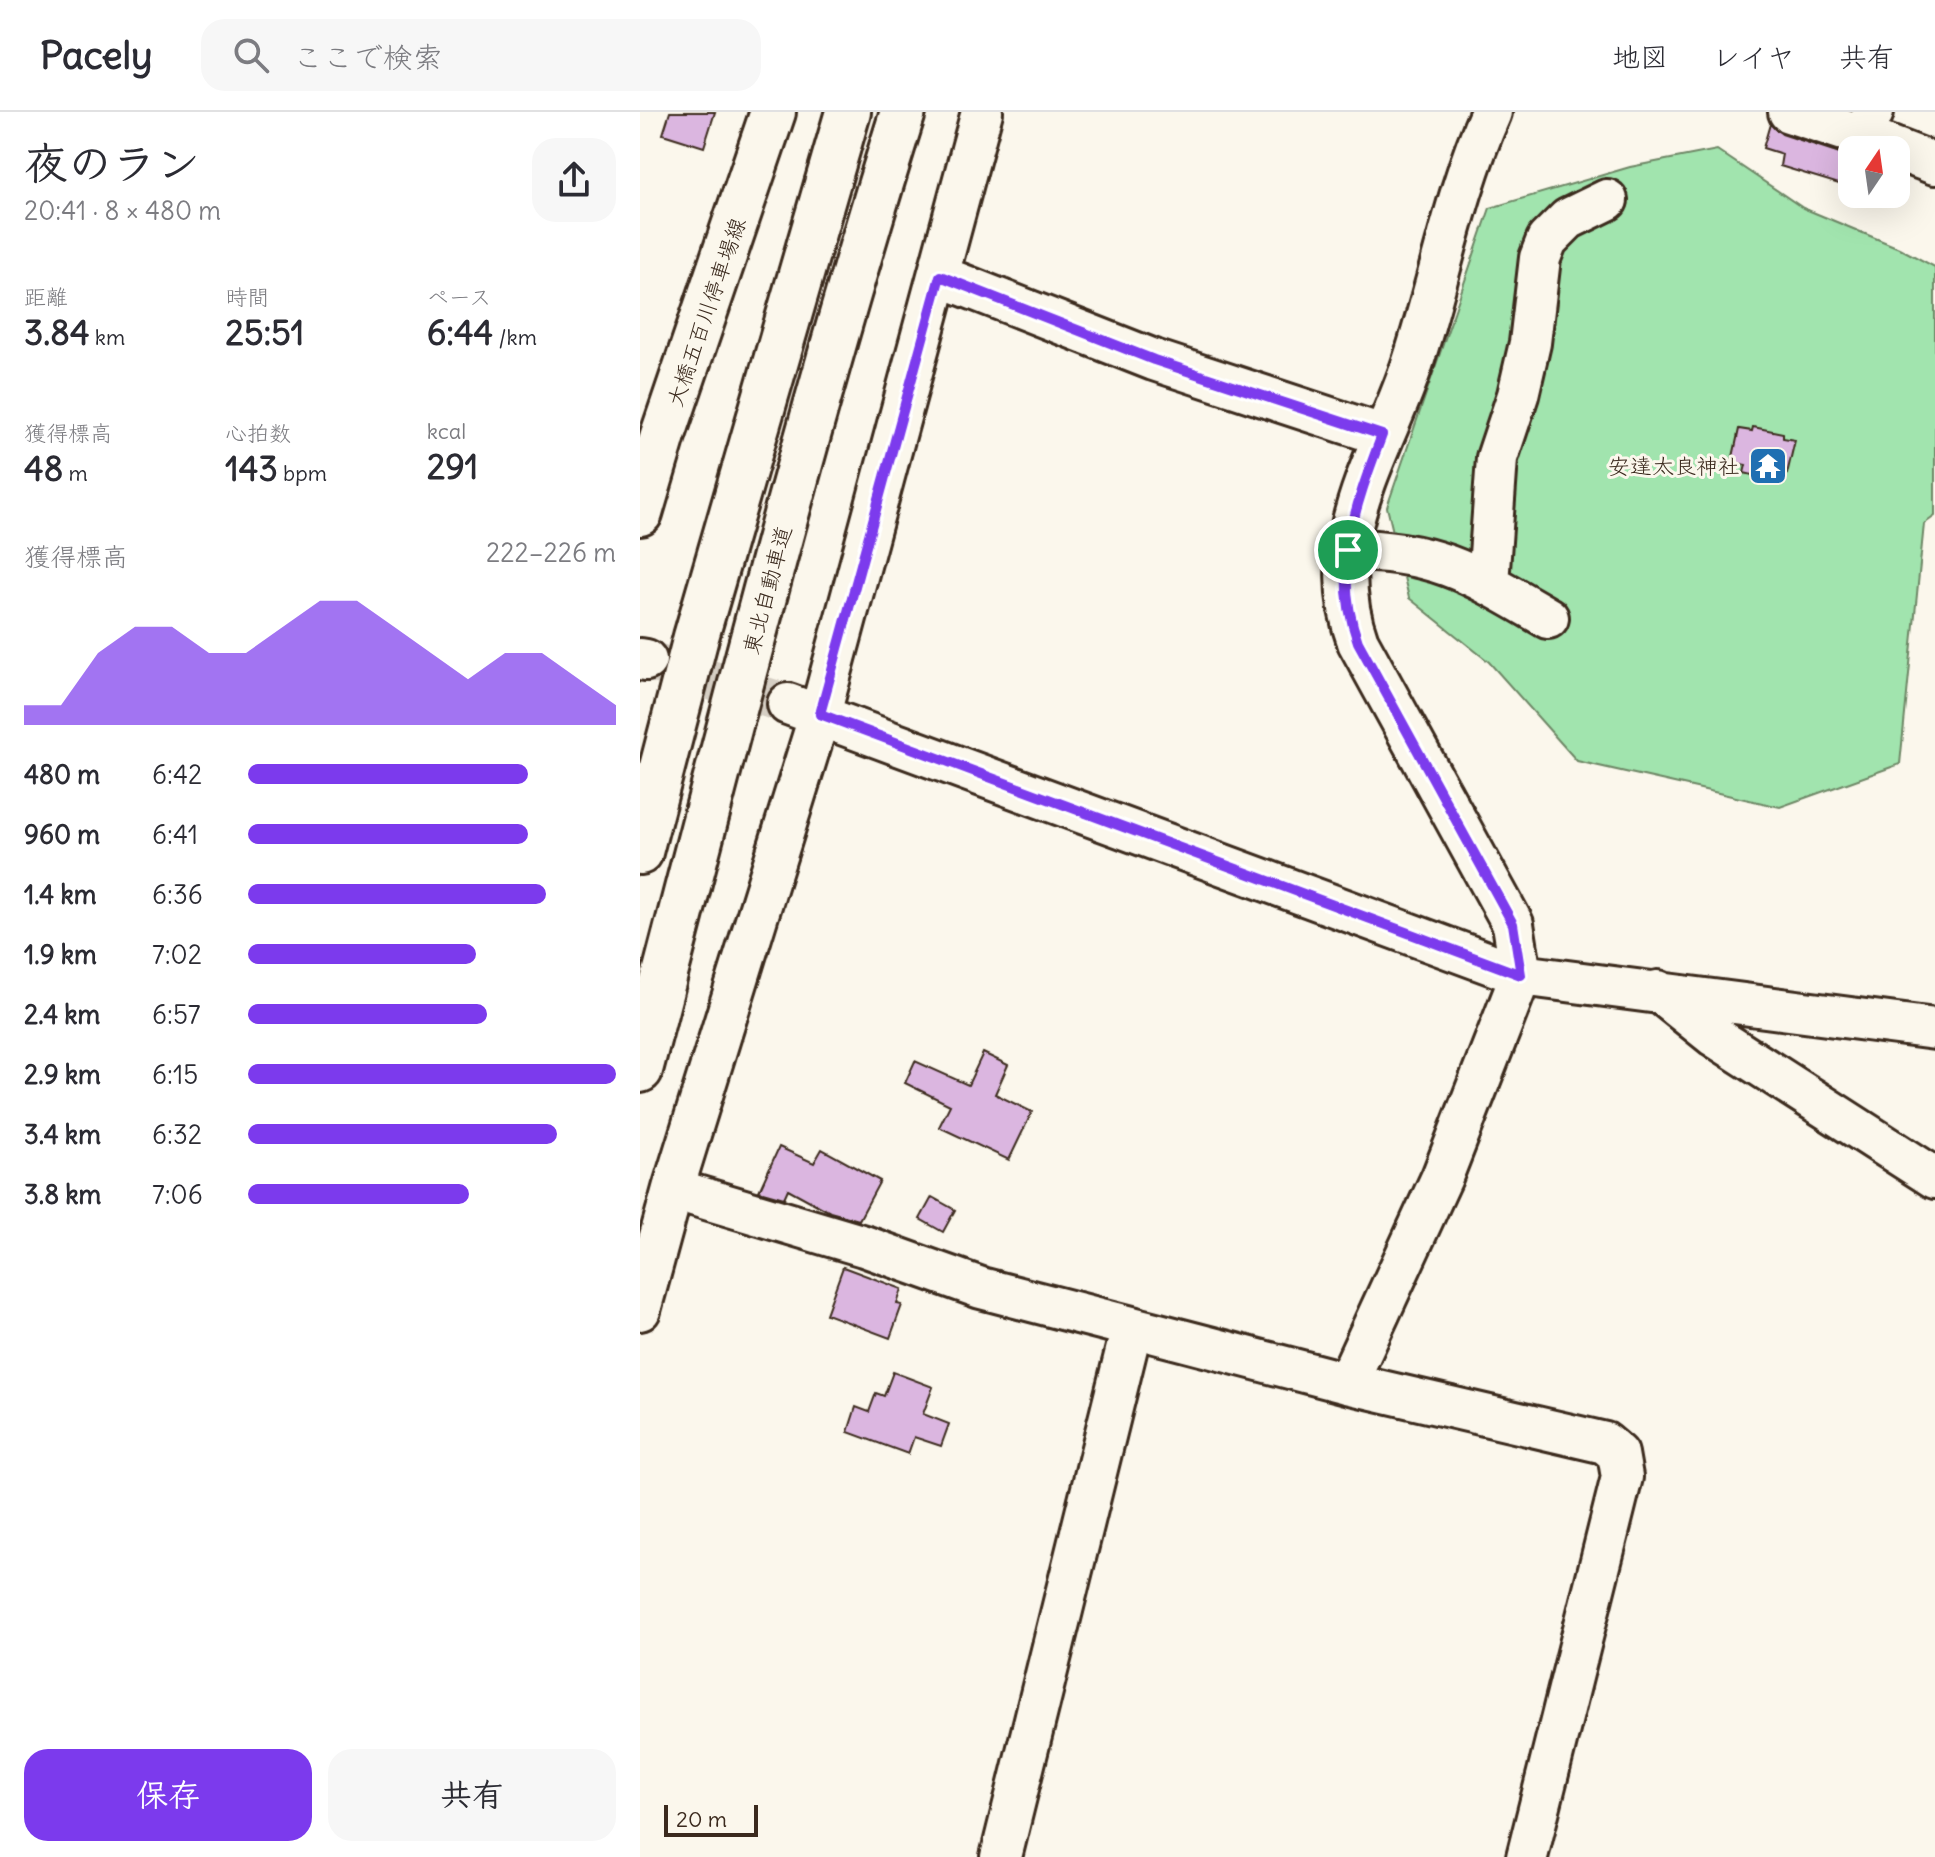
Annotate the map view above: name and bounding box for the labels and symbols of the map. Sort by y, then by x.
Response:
north arrow [1838,136,1910,208]
street label: 大橋五百川停車場線 [661,214,751,410]
temple icon: 安達太良神社 [1747,445,1789,487]
place label: 安達太良神社 [1608,452,1740,480]
pin [1314,516,1382,584]
street label: 東北自動車道 [736,523,798,657]
scale bar [664,1801,758,1837]

